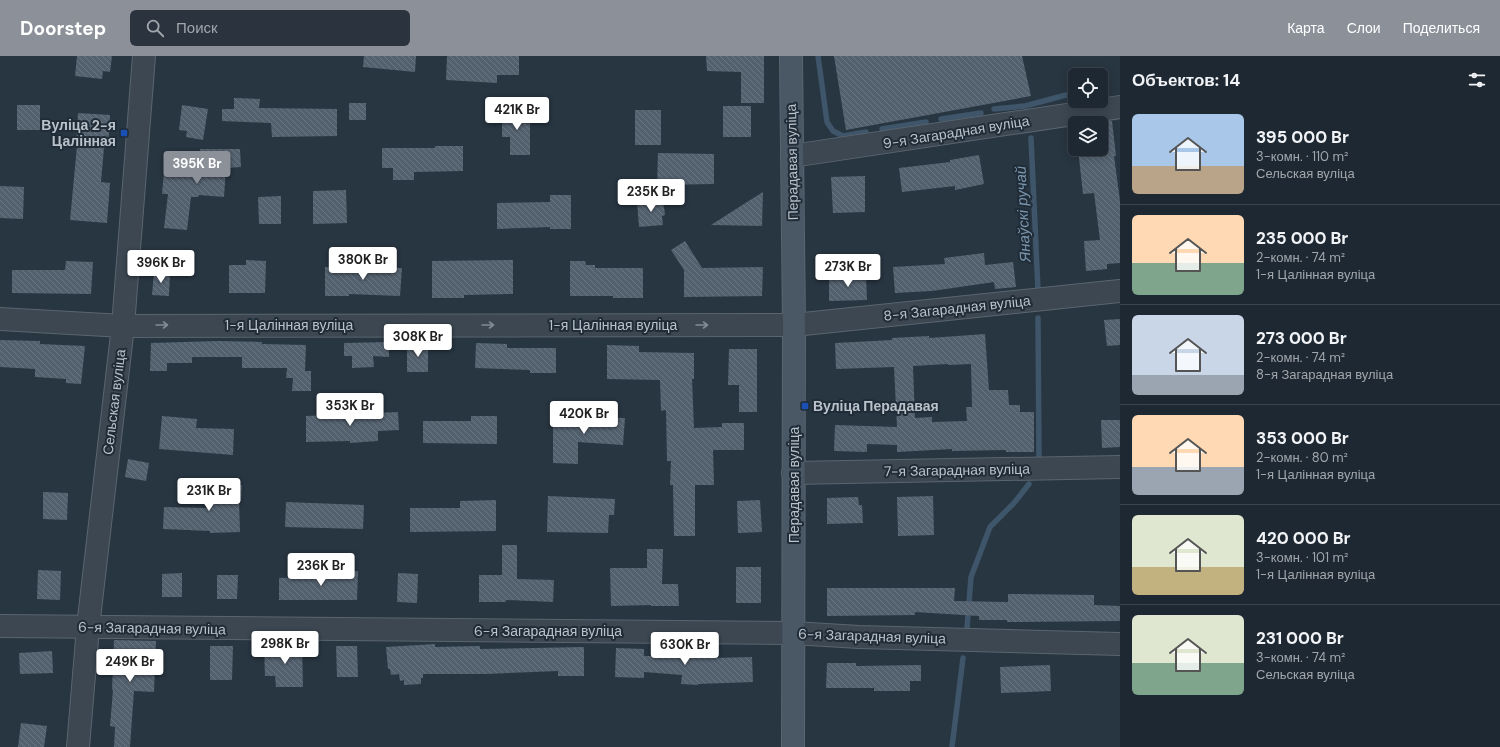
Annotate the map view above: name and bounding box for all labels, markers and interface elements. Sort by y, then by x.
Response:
search box [130,10,410,46]
text: Doorstep [20,16,106,41]
icon: search [144,17,166,39]
text: Поиск [176,18,218,38]
text: Карта [1287,19,1325,37]
text: Слои [1347,19,1381,37]
text: Поделиться [1403,19,1480,37]
map controls [1068,68,1108,156]
button: locate [1068,68,1108,108]
text: Объектов: 14 [1132,69,1240,91]
icon: filters [1466,69,1488,91]
pin: 421K Br [480,97,554,131]
text: 421K Br [494,101,540,118]
street label: Перадавая вуліца [782,103,802,220]
street label: 9-я Загарадная вуліца [882,112,1031,152]
place label: Вуліца 2-я Цалінная [41,116,116,150]
button: layers [1068,116,1108,156]
text: 395 000 Br [1256,126,1349,148]
marker: Вуліца 2-я Цалінная [119,128,129,138]
icon: home [1164,130,1212,178]
text: 3-комн. · 110 m² [1256,148,1348,165]
pin: 395K Br [160,151,234,185]
text: 395K Br [172,155,222,172]
water label: Янаўскі ручай [1010,165,1036,264]
text: Сельская вуліца [1256,165,1355,182]
pin: 235K Br [614,179,688,213]
text: 235K Br [627,183,675,200]
text: 235 000 Br [1256,227,1348,249]
icon: home [1164,231,1212,279]
pin: 380K Br [326,247,400,281]
text: 2-комн. · 74 m² [1256,249,1345,266]
pin: 396K Br [124,250,198,284]
text: 380K Br [338,251,388,268]
text: 396K Br [136,254,186,271]
pin: 273K Br [811,254,885,288]
text: 273K Br [824,258,872,275]
text: 1-я Цалінная вуліца [1256,266,1375,283]
street label: 8-я Загарадная вуліца [883,291,1032,325]
street label: 1-я Цалінная вуліца [225,316,353,334]
street label: 1-я Цалінная вуліца [549,316,677,334]
one-way arrow [155,321,168,329]
one-way arrow [481,321,494,329]
one-way arrow [695,321,708,329]
pin: 308K Br [381,324,455,358]
text: 273 000 Br [1256,327,1347,349]
text: 308K Br [393,328,443,345]
icon: home [1164,331,1212,379]
street label: Сельская вуліца [99,348,129,456]
text: 2-комн. · 74 m² [1256,349,1345,366]
text: 8-я Загарадная вуліца [1256,366,1393,383]
pin: 353K Br [313,393,387,427]
text: 353K Br [326,397,374,414]
place label: Вуліца Перадавая [813,397,939,415]
pin: 420K Br [547,401,621,435]
marker: Вуліца Перадавая [800,401,810,411]
text: 420K Br [559,405,609,422]
street label: Перадавая вуліца [785,426,803,543]
text: 353 000 Br [1256,427,1349,449]
icon: home [1164,431,1212,479]
text: 2-комн. · 80 m² [1256,449,1348,466]
street label: 7-я Загарадная вуліца [884,460,1030,480]
text: 1-я Цалінная вуліца [1256,466,1375,483]
pin: 231K Br [172,478,246,512]
text: 231K Br [186,482,232,499]
text: 420 000 Br [1256,527,1350,549]
icon: home [1164,531,1212,579]
text: 3-комн. · 101 m² [1256,549,1348,566]
pin: 236K Br [284,553,358,587]
text: 236K Br [297,557,345,574]
text: 1-я Цалінная вуліца [1256,566,1375,583]
street label: 6-я Загарадная вуліца [78,618,226,638]
street label: 6-я Загарадная вуліца [474,622,622,640]
street label: 6-я Загарадная вуліца [798,624,946,648]
text: 231 000 Br [1256,627,1344,649]
pin: 298K Br [248,631,322,665]
icon: home [1164,631,1212,679]
pin: 630K Br [648,632,722,666]
text: 298K Br [261,635,310,652]
text: 630K Br [660,636,710,653]
pin: 249K Br [93,649,167,683]
text: 3-комн. · 74 m² [1256,649,1345,666]
text: 249K Br [105,653,155,670]
text: Сельская вуліца [1256,666,1355,683]

